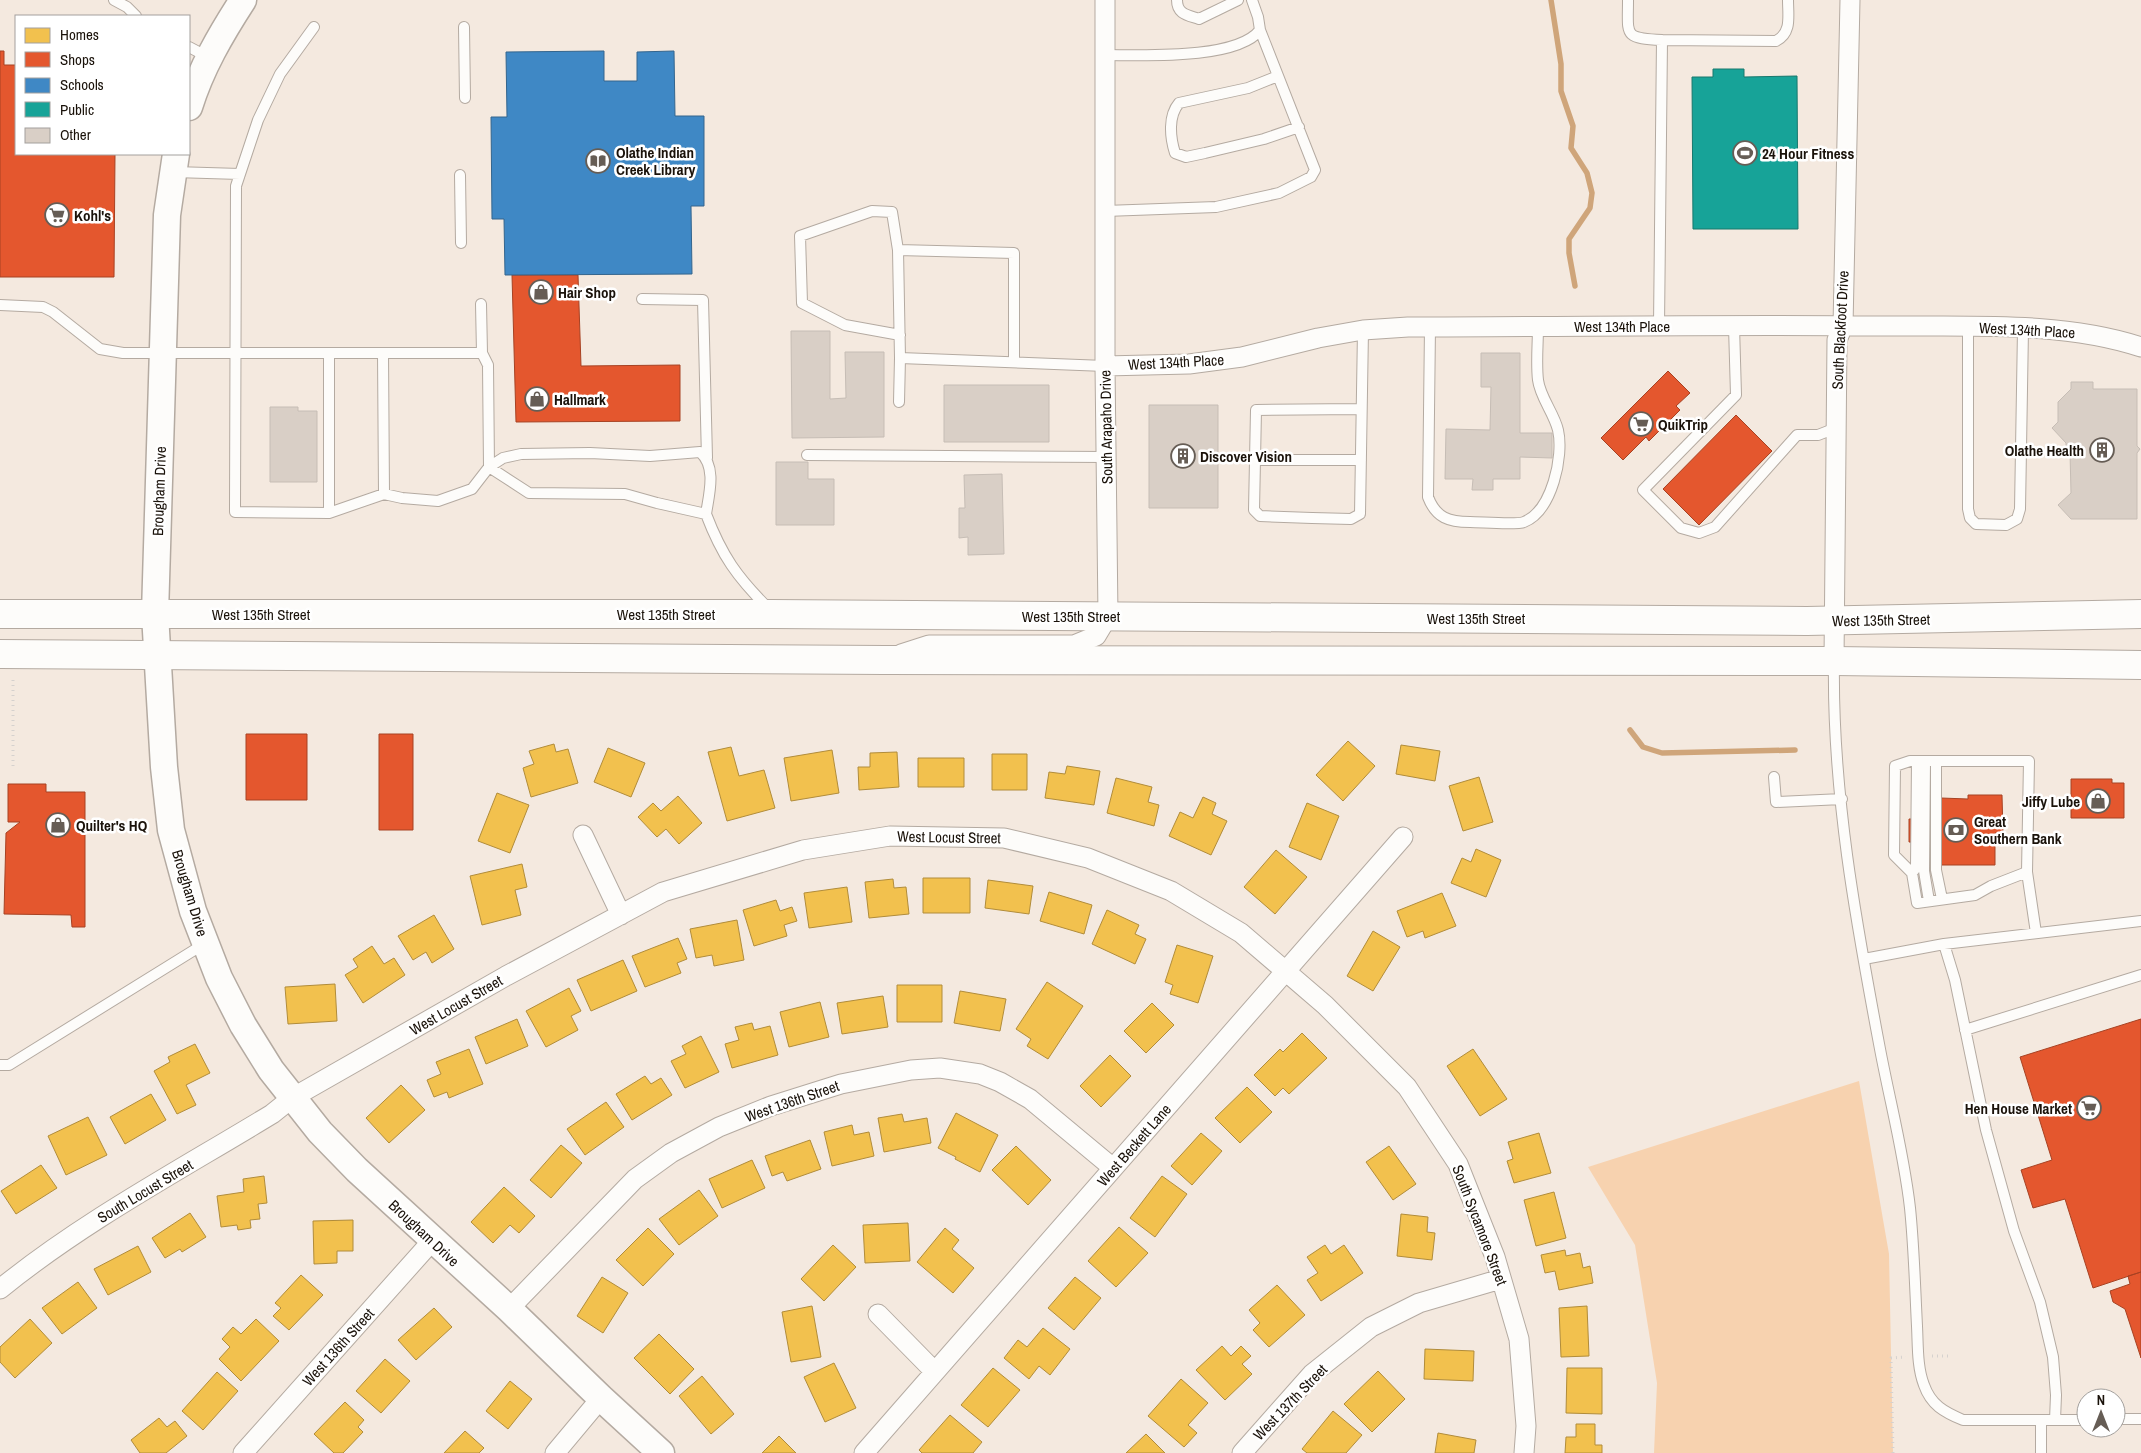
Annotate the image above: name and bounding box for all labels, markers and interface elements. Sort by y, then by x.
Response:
legend [15,15,190,155]
text: Homes [60,24,99,45]
text: Shops [60,49,95,70]
text: Schools [60,74,104,95]
text: Public [60,99,94,120]
text: Other [60,124,91,145]
sports icon: 24 Hour Fitness [1732,140,1758,166]
place label: Olathe Indian Creek Library [616,142,695,180]
place label: 24 Hour Fitness [1762,143,1854,164]
library icon: Olathe Indian Creek Library [585,148,611,174]
supermarket icon: Kohl's [44,202,70,228]
place label: Kohl's [74,205,111,226]
street label: South Blackfoot Drive [1826,270,1854,390]
shop icon: Hair Shop [528,279,554,305]
place label: Hair Shop [558,282,616,303]
street label: West 134th Place [1574,316,1670,337]
street label: West 134th Place [1978,317,2076,343]
street label: West 134th Place [1127,349,1225,375]
street label: South Arapaho Drive [1095,370,1117,484]
shop icon: Hallmark [524,386,550,412]
place label: Hallmark [554,389,606,410]
supermarket icon: QuikTrip [1628,411,1654,437]
place label: QuikTrip [1658,414,1708,435]
building icon: Olathe Health [2089,437,2115,463]
place label: Olathe Health [2005,440,2084,461]
building icon: Discover Vision [1170,443,1196,469]
street label: Brougham Drive [147,446,171,536]
place label: Discover Vision [1200,446,1292,467]
street label: West 135th Street [212,604,311,625]
street label: West 135th Street [617,604,716,625]
street label: West 135th Street [1022,606,1121,627]
street label: West 135th Street [1427,608,1526,629]
street label: West 135th Street [1832,609,1931,631]
shop icon: Jiffy Lube [2085,788,2111,814]
place label: Jiffy Lube [2022,791,2080,812]
place label: Great Southern Bank [1974,811,2062,849]
shop icon: Quilter's HQ [45,812,71,838]
place label: Quilter's HQ [76,815,148,836]
bank icon: Great Southern Bank [1943,817,1969,843]
street label: West Locust Street [897,826,1002,848]
street label: Brougham Drive [167,847,213,939]
street label: West Locust Street [406,970,507,1040]
street label: West 136th Street [742,1075,842,1127]
supermarket icon: Hen House Market [2076,1095,2102,1121]
place label: Hen House Market [1965,1098,2072,1119]
street label: West Beckett Lane [1092,1099,1176,1191]
street label: South Locust Street [93,1154,197,1228]
street label: South Sycamore Street [1447,1162,1513,1289]
street label: Brougham Drive [384,1195,464,1271]
street label: West 136th Street [297,1303,379,1391]
street label: West 137th Street [1248,1359,1332,1445]
north arrow [2076,1388,2126,1438]
text: N [2097,1391,2105,1409]

